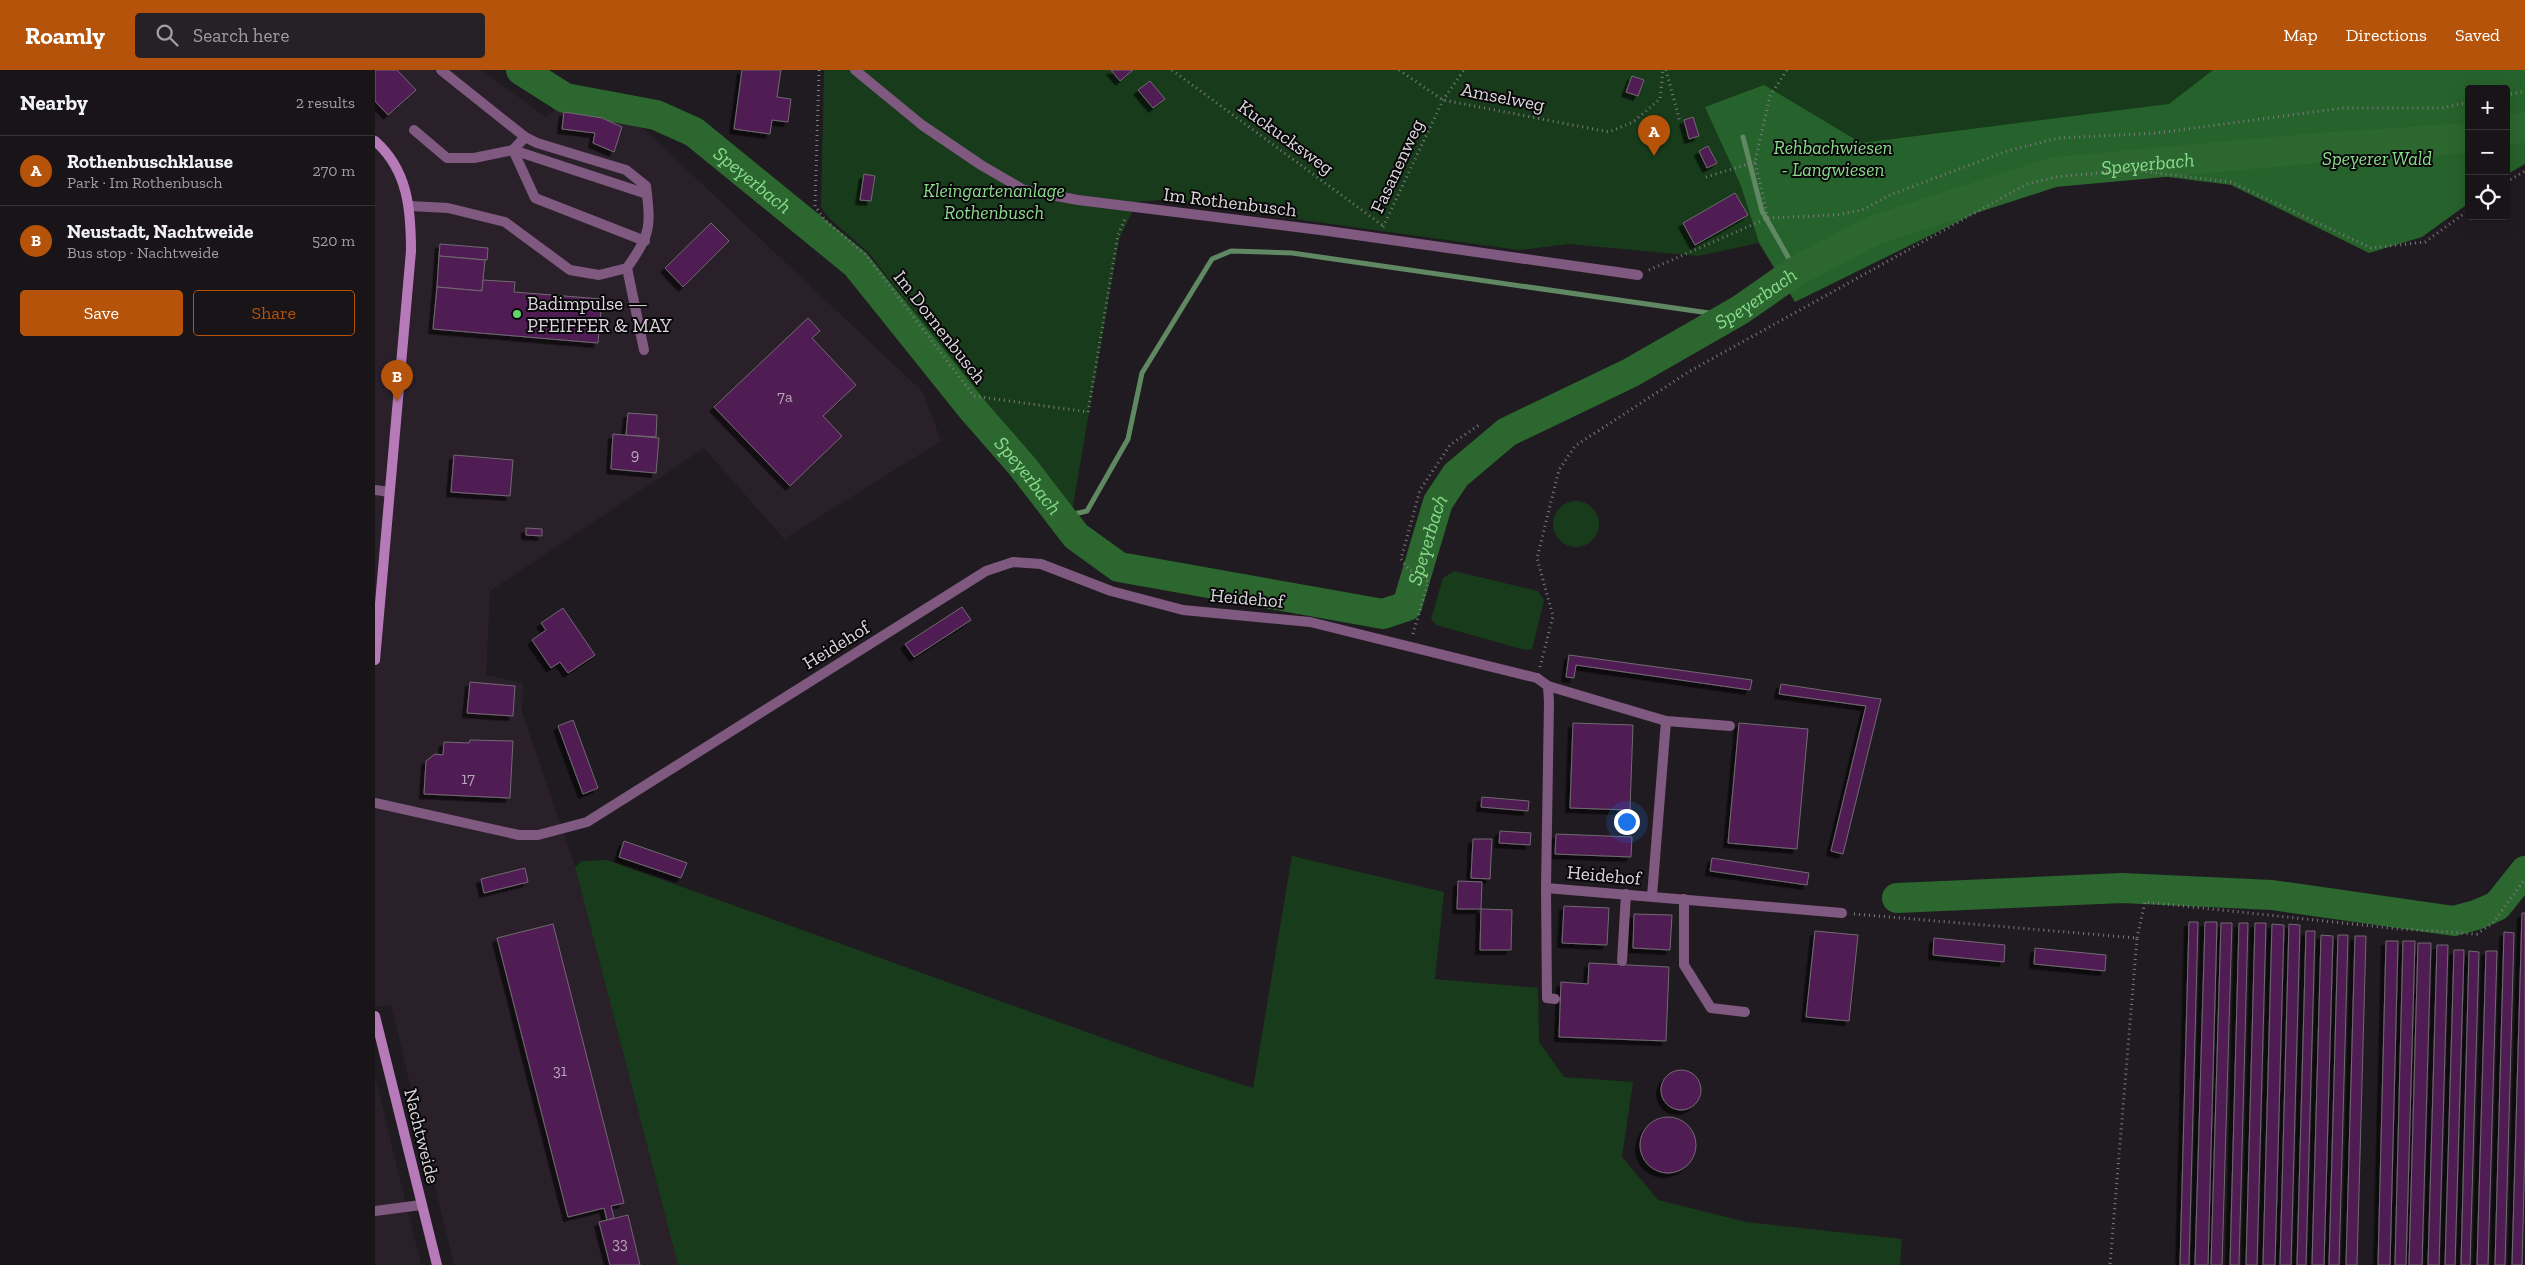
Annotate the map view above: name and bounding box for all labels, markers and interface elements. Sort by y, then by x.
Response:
search box [135,13,485,58]
text: Roamly [25,21,105,50]
icon: search [153,21,181,49]
text: Search here [193,24,289,47]
text: Map [2283,24,2318,46]
text: Directions [2346,24,2427,46]
text: Saved [2455,24,2500,46]
street label: Amselweg [1459,78,1547,116]
map controls [2465,85,2510,220]
button: + [2465,85,2510,130]
text: Nearby [20,90,88,115]
text: 2 results [296,93,355,112]
street label: Kuckucksweg [1234,95,1339,180]
street label: Fasanenweg [1365,115,1429,217]
pin: A [1638,115,1670,156]
button: − [2465,130,2510,175]
park label: Rehbachwiesen - Langwiesen [1774,136,1892,181]
water label: Speyerbach [709,141,796,219]
water label: Speyerbach [2100,147,2195,180]
park label: Speyerer Wald [2322,147,2432,170]
text: Rothenbuschklause [67,150,233,173]
text: A [31,161,42,180]
text: 270 m [313,161,355,180]
text: Park · Im Rothenbusch [67,173,222,192]
button: locate [2465,175,2510,220]
park label: Kleingartenanlage Rothenbusch [923,179,1065,224]
street label: Im Rothenbusch [1162,182,1298,222]
text: Neustadt, Nachtweide [67,220,253,243]
text: B [31,231,41,250]
text: 520 m [312,231,355,250]
text: Bus stop · Nachtweide [67,243,219,262]
water label: Speyerbach [1710,262,1801,334]
street label: Im Dornenbusch [889,266,992,388]
button: Save [20,290,183,336]
button: Share [193,290,355,336]
place label: Badimpulse — PFEIFFER & MAY [527,292,672,337]
marker: Badimpulse — PFEIFFER & MAY [511,308,523,320]
pin: B [381,360,413,401]
house number: 7a [777,387,793,406]
water label: Speyerbach [990,431,1067,519]
house number: 9 [631,445,639,464]
water label: Speyerbach [1402,489,1452,588]
street label: Heidehof [1209,583,1287,613]
street label: Heidehof [799,615,875,674]
house number: 17 [461,769,475,788]
your location [1614,809,1640,835]
street label: Heidehof [1566,860,1644,890]
house number: 31 [553,1061,567,1080]
street label: Nachtweide [399,1086,445,1186]
house number: 33 [612,1234,628,1253]

